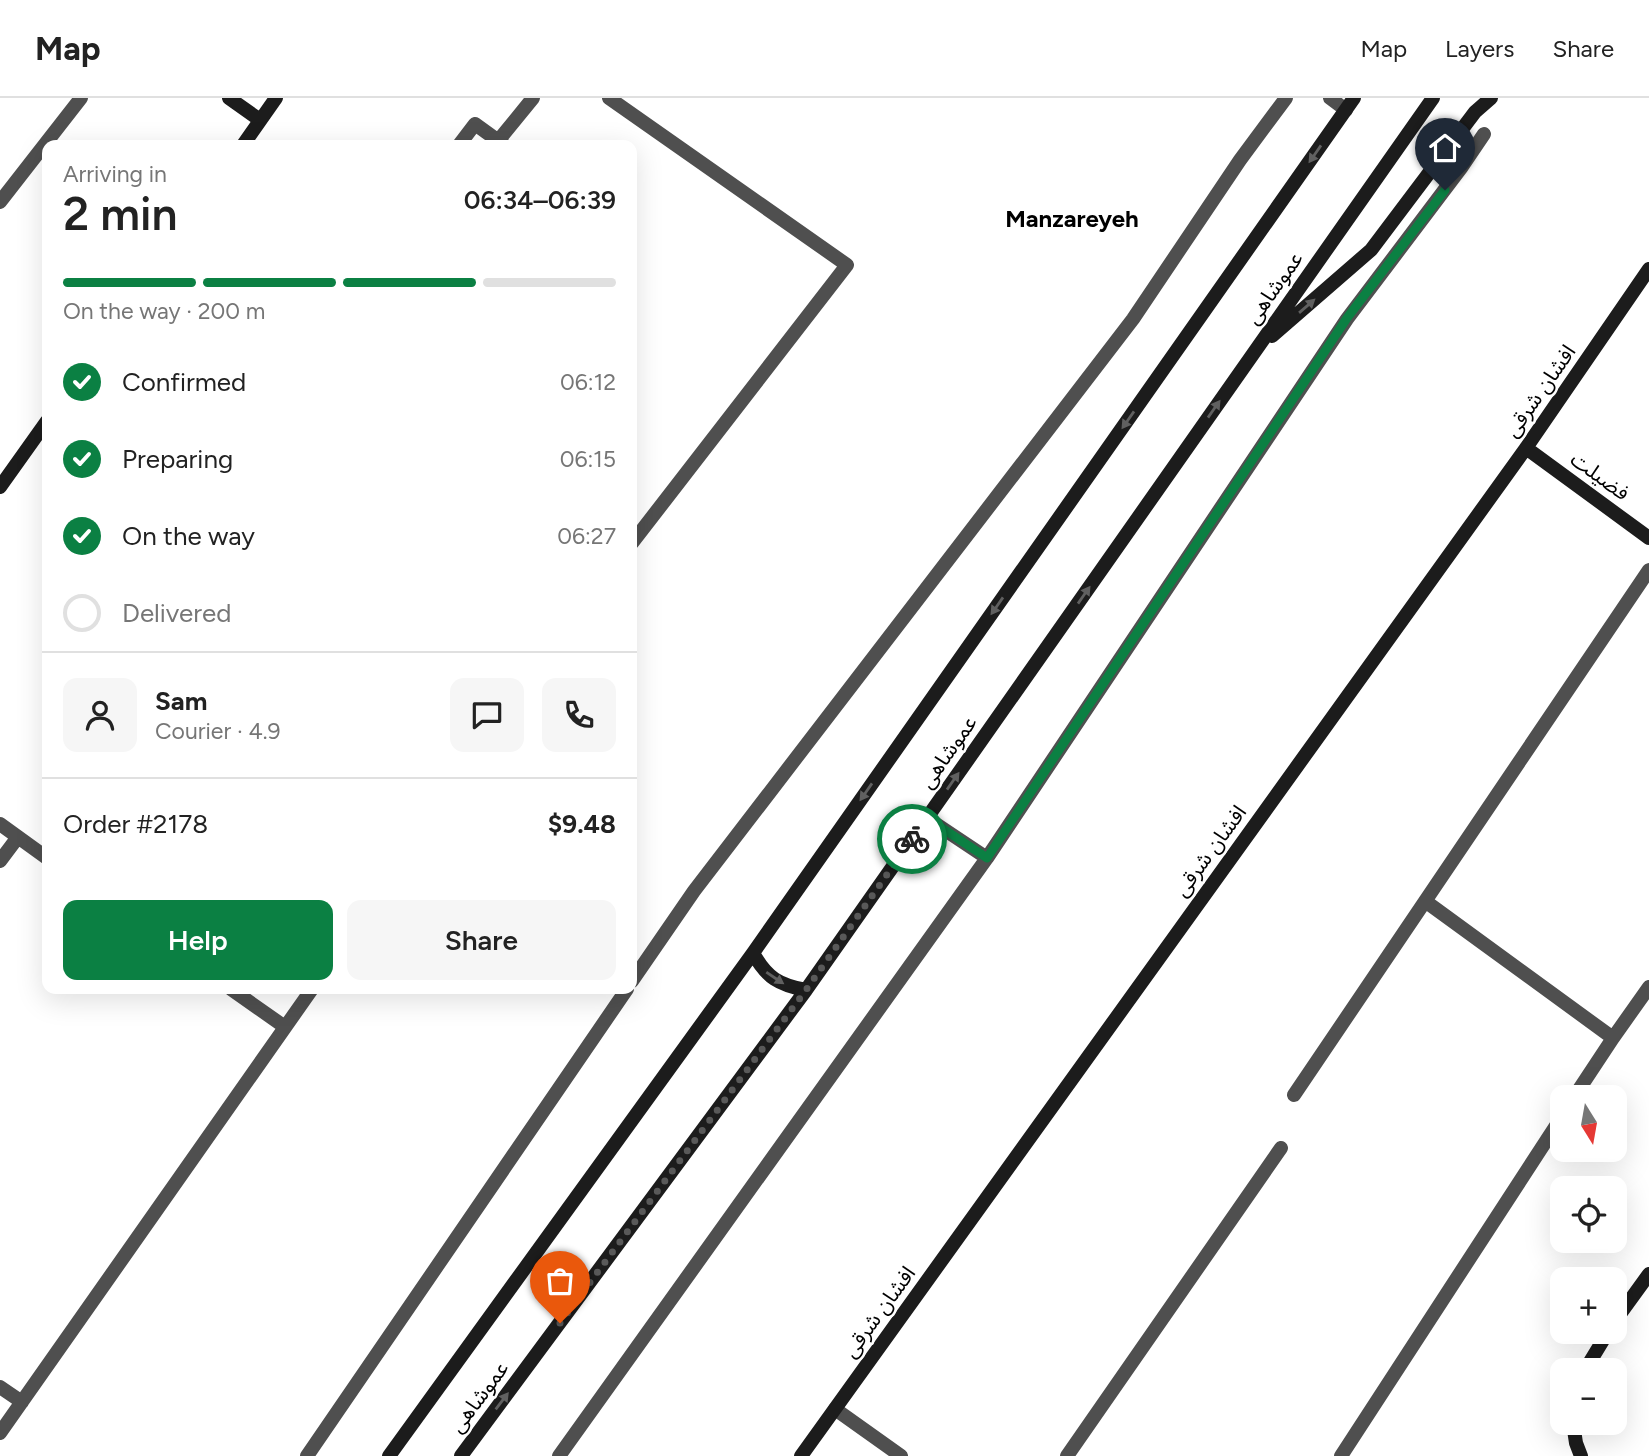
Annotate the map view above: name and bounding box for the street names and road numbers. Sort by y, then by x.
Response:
street label: عموشاهی [1240,247,1308,329]
street label: افشان شرقی [1499,340,1580,442]
street label: فضیلت [1566,446,1635,505]
street label: عموشاهی [914,711,982,793]
street label: افشان شرقی [1168,800,1251,901]
street label: افشان شرقی [837,1261,920,1362]
street label: عموشاهی [444,1356,513,1437]

